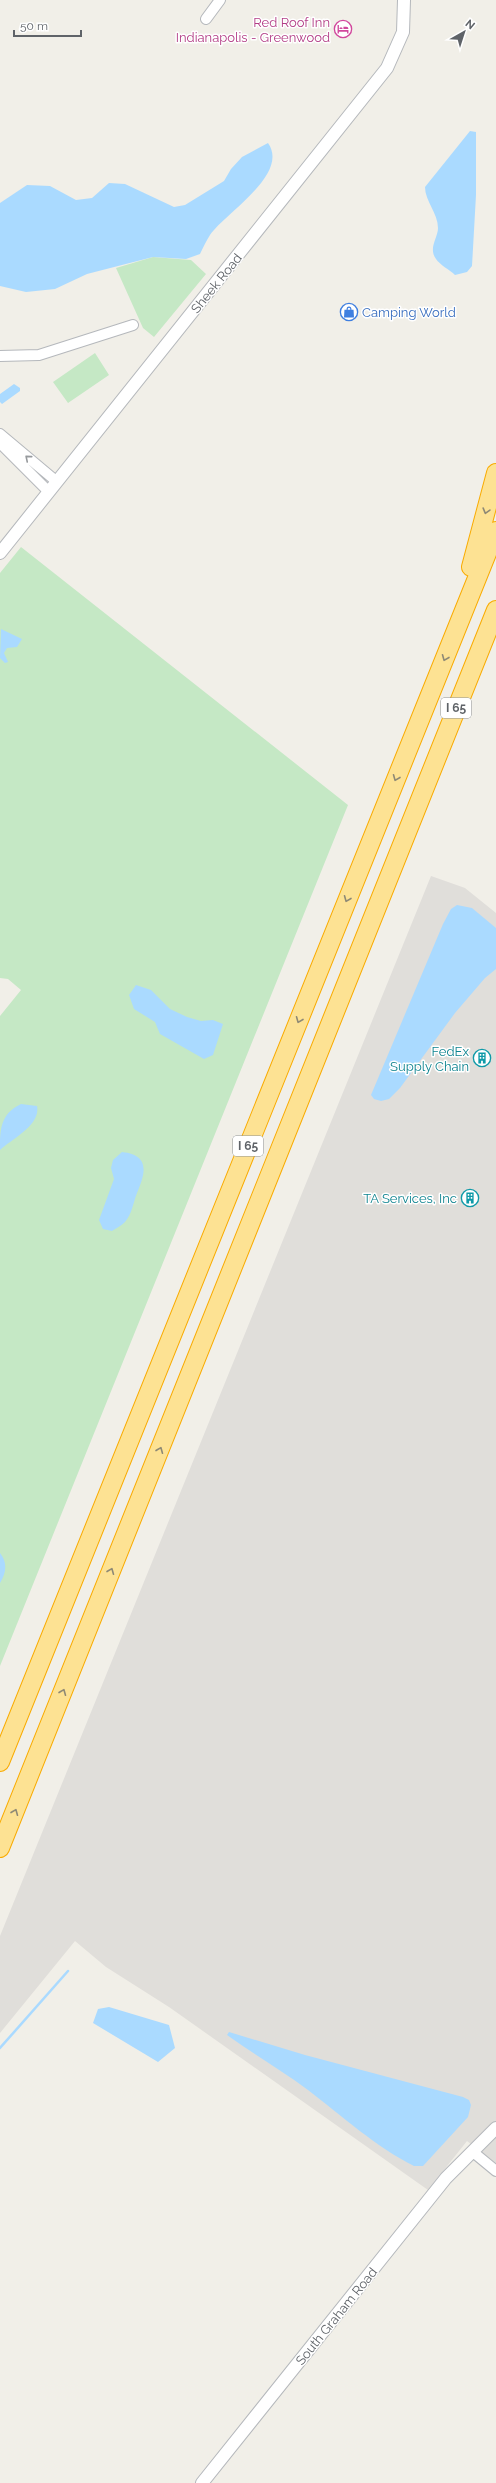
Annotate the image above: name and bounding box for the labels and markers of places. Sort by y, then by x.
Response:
place label: Red Roof Inn Indianapolis - Greenwood [176,15,330,45]
hotel icon: Red Roof Inn Indianapolis - Greenwood [333,19,353,39]
shop icon: Camping World [339,302,359,322]
place label: Camping World [362,305,456,320]
place label: FedEx Supply Chain [390,1044,469,1074]
building icon: FedEx Supply Chain [472,1048,492,1068]
building icon: TA Services, Inc [460,1188,480,1208]
place label: TA Services, Inc [363,1191,457,1206]

